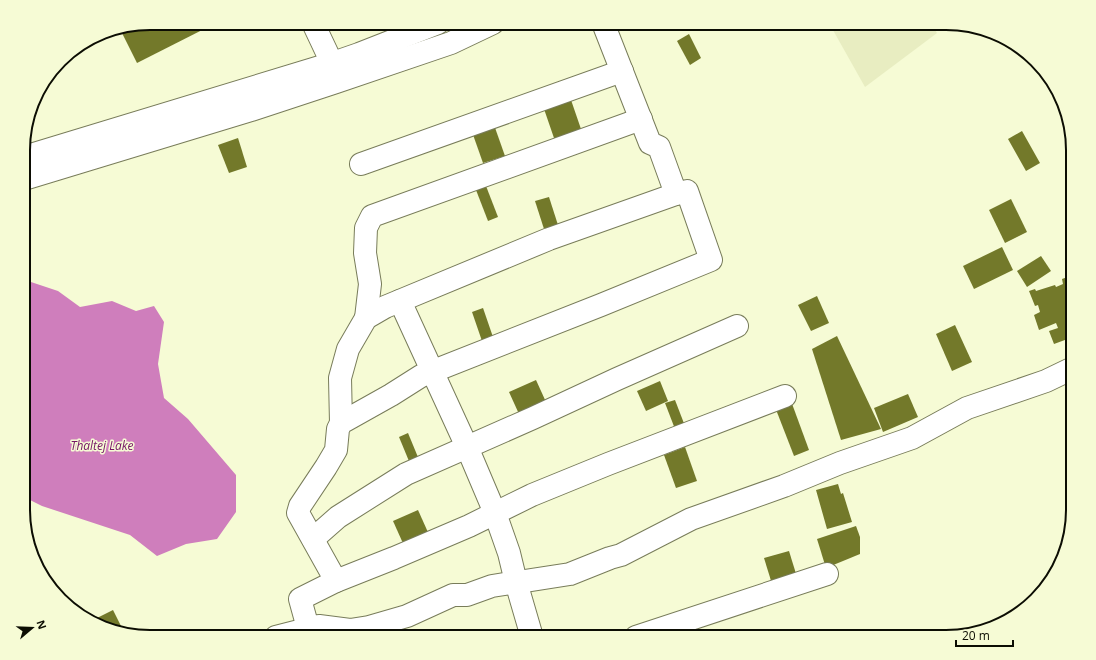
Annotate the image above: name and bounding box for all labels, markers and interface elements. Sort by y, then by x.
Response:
water label: Thaltej Lake [70,437,134,454]
north arrow [12,608,52,648]
text: N [33,618,50,631]
scale bar [956,622,1013,648]
text: 20 m [962,627,990,644]

